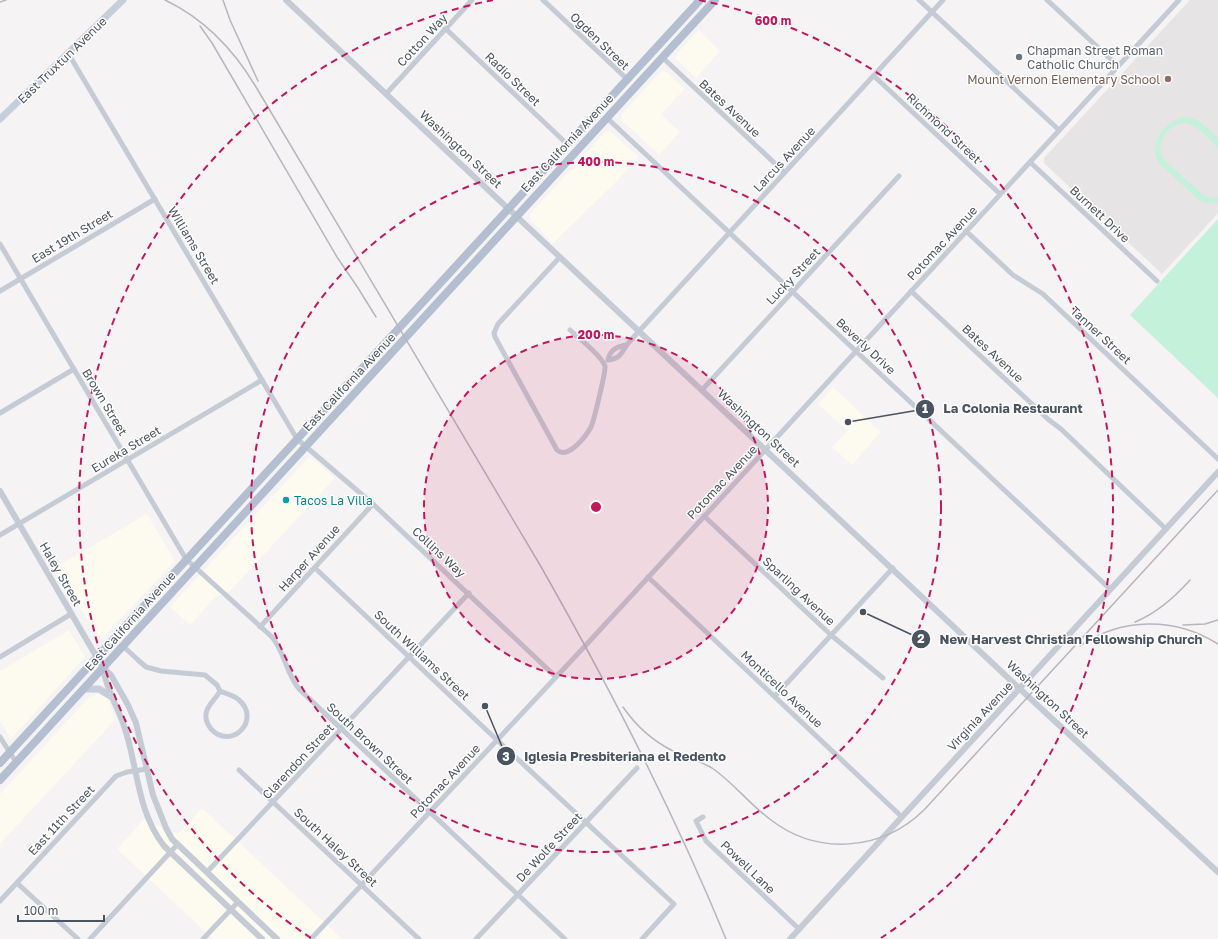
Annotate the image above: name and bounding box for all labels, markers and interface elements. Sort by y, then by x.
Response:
street label: Ogden Street [567,9,633,73]
street label: Cotton Way [394,10,450,70]
text: 600 m [755,13,791,28]
street label: East Truxtun Avenue [14,14,110,106]
place label: Chapman Street Roman Catholic Church [1027,43,1163,72]
street label: Radio Street [482,49,544,109]
marker: Chapman Street Roman Catholic Church [1014,52,1024,62]
place label: Mount Vernon Elementary School [967,72,1160,87]
marker: Mount Vernon Elementary School [1163,74,1173,84]
street label: Bates Avenue [696,76,764,140]
street label: Richmond Street [904,90,985,166]
street label: East California Avenue [518,91,617,195]
street label: Washington Street [417,107,506,191]
street label: Larcus Avenue [750,123,818,195]
text: 400 m [578,154,614,169]
street label: Burnett Drive [1067,182,1133,246]
street label: Williams Street [165,203,223,287]
street label: Potomac Avenue [904,203,980,283]
street label: East 19th Street [29,206,115,266]
street label: Lucky Street [763,244,823,308]
street label: Tanner Street [1067,303,1135,367]
street label: Beverly Drive [833,315,899,377]
street label: Bates Avenue [959,321,1027,385]
text: 200 m [578,327,614,342]
street label: East California Avenue [300,330,399,434]
street label: Brown Street [79,366,131,438]
street label: Washington Street [715,386,804,470]
callout: La Colonia Restaurant [915,396,1091,421]
text: La Colonia Restaurant [943,400,1083,416]
text: 1 [922,401,928,416]
street label: Eureka Street [89,422,163,476]
street label: Potomac Avenue [684,442,760,522]
place label: Tacos La Villa [294,493,373,508]
marker: Tacos La Villa [281,495,291,505]
centre of rings [589,500,603,514]
street label: Harper Avenue [275,521,343,595]
street label: Collins Way [409,524,469,581]
street label: Haley Street [37,539,85,609]
street label: Sparling Avenue [760,554,838,628]
street label: East California Avenue [81,568,179,674]
street label: South Williams Street [371,607,473,703]
callout: New Harvest Christian Fellowship Church [911,627,1210,652]
text: 2 [917,631,925,646]
text: New Harvest Christian Fellowship Church [940,631,1203,647]
street label: Monticello Avenue [738,647,826,731]
street label: Washington Street [1004,657,1093,741]
street label: Virginia Avenue [944,678,1016,754]
street label: South Brown Street [324,699,416,787]
street label: Clarendon Street [259,720,337,802]
street label: Potomac Avenue [407,741,483,821]
callout: Iglesia Presbiteriana el Redento [496,744,734,769]
text: Iglesia Presbiteriana el Redento [524,748,726,764]
text: 3 [502,749,510,764]
street label: East 11th Street [25,782,97,858]
street label: South Haley Street [291,804,381,890]
street label: De Wolfe Street [513,809,585,885]
street label: Powell Lane [718,837,778,897]
scale bar [18,897,104,923]
text: 100 m [24,903,58,918]

